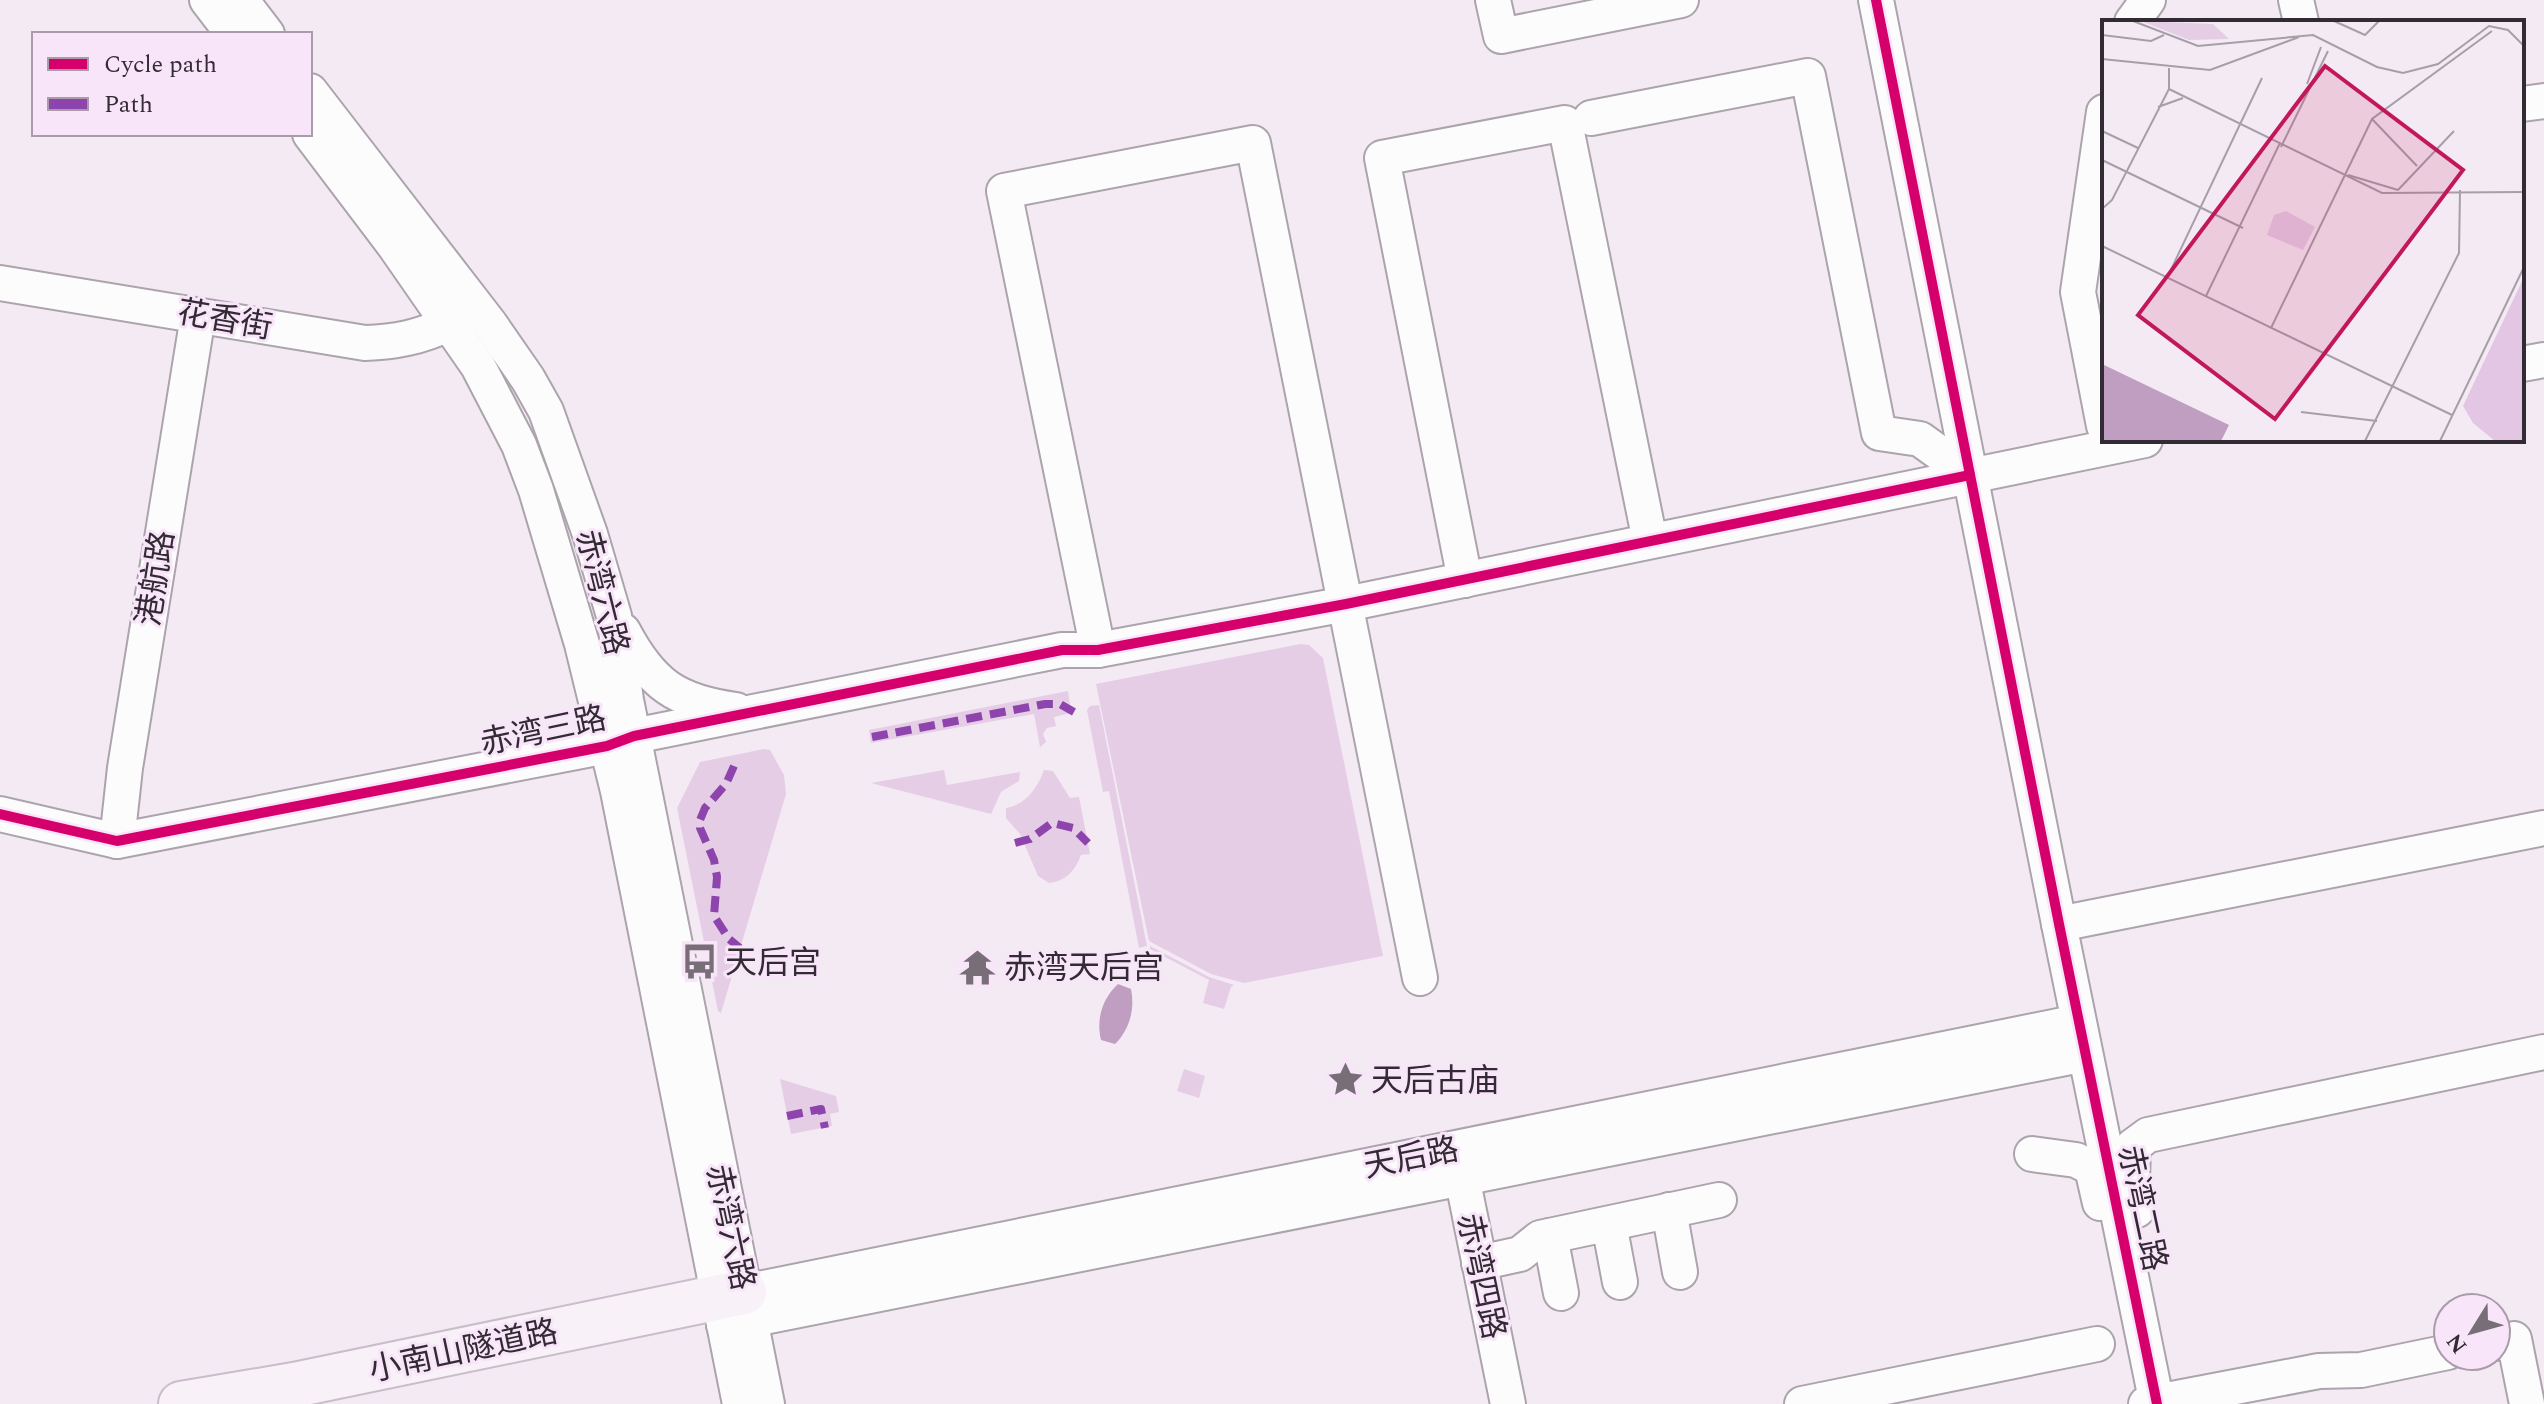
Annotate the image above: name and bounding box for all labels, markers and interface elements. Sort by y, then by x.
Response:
inset map [2102,20,2524,442]
legend [32,32,312,136]
text: Cycle path [104,47,217,83]
text: Path [104,87,153,123]
street label: 花香街 [173,288,276,353]
street label: 赤湾六路 [562,524,641,660]
street label: 港航路 [125,527,188,629]
street label: 赤湾三路 [476,694,611,769]
place label: 天后宫 [725,939,821,988]
bus stop icon: 天后宫 [680,943,718,981]
place label: 赤湾天后宫 [1004,944,1164,993]
temple icon: 赤湾天后宫 [959,948,997,986]
place label: 天后古庙 [1371,1057,1499,1106]
place icon: 天后古庙 [1326,1061,1364,1099]
street label: 天后路 [1359,1125,1463,1192]
street label: 赤湾二路 [2104,1141,2179,1276]
street label: 赤湾六路 [692,1160,767,1295]
street label: 赤湾四路 [1443,1209,1518,1344]
north arrow [2432,1292,2512,1372]
street label: 小南山隧道路 [364,1308,562,1395]
text: N [2439,1326,2476,1360]

